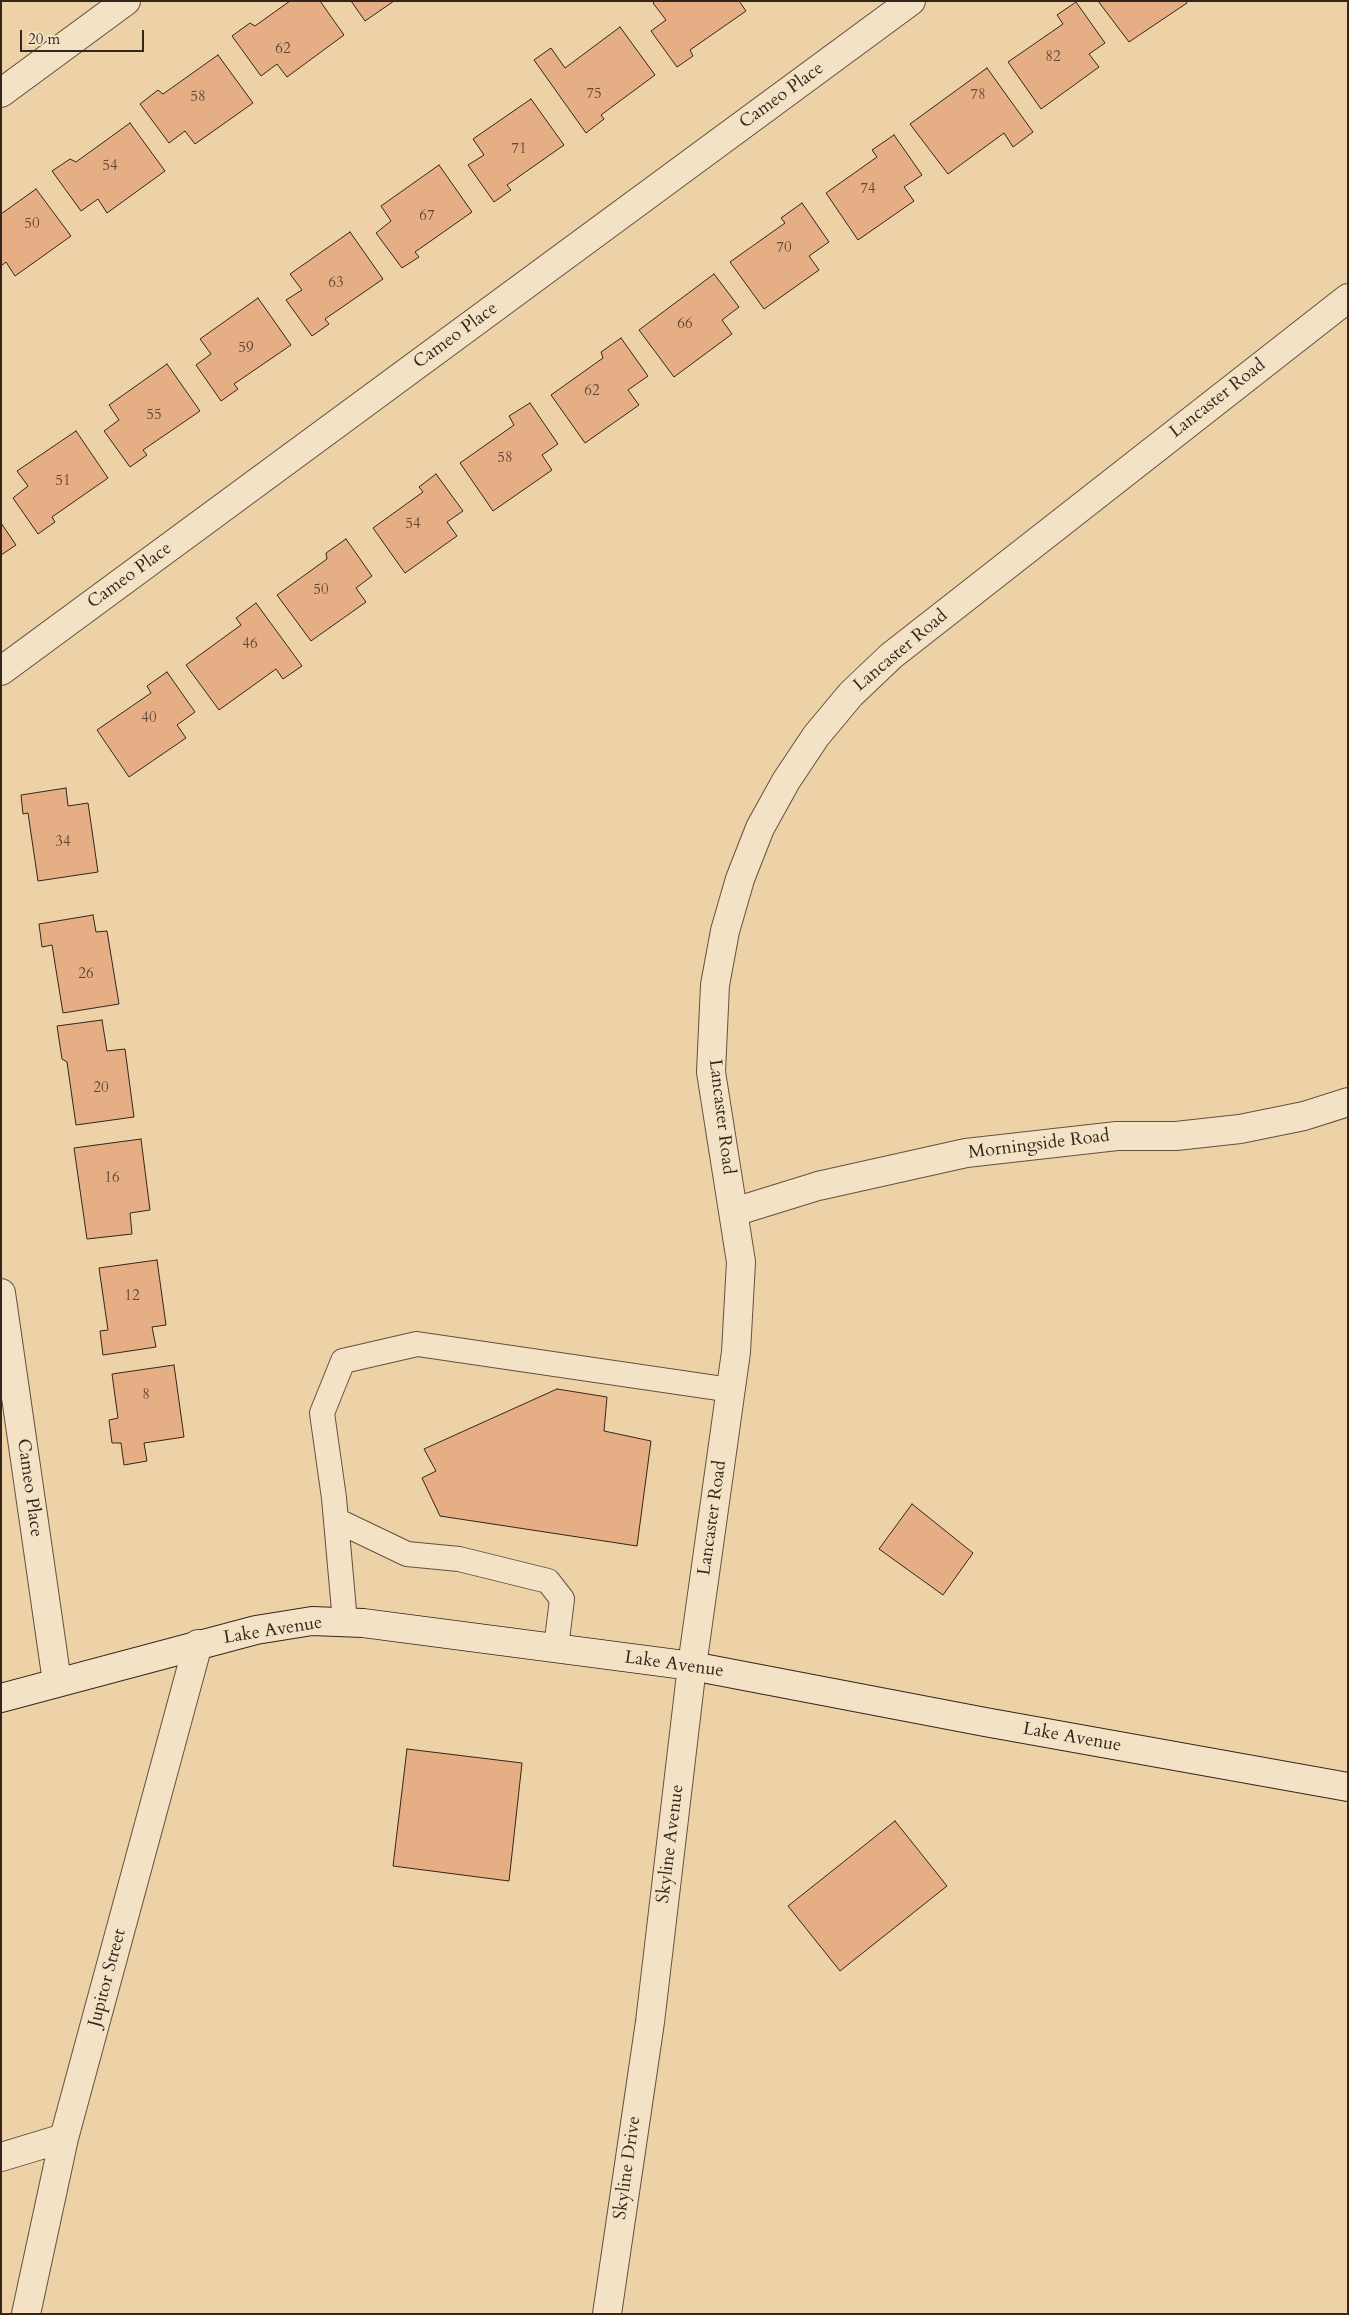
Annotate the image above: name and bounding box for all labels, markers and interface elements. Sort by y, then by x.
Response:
scale bar [22,20,146,52]
text: 20 m [28,29,60,49]
house number: 62 [275,41,291,59]
house number: 82 [1045,49,1061,67]
street label: Cameo Place [736,58,828,134]
house number: 75 [586,86,602,104]
house number: 78 [970,87,986,105]
house number: 58 [190,89,206,107]
house number: 71 [511,141,527,159]
house number: 54 [102,158,118,176]
house number: 74 [860,181,876,199]
house number: 67 [419,208,435,226]
house number: 50 [24,216,40,234]
house number: 70 [776,240,792,258]
house number: 63 [328,275,344,293]
street label: Cameo Place [410,298,502,374]
house number: 66 [677,316,693,334]
house number: 59 [238,340,254,358]
street label: Lancaster Road [1166,355,1270,443]
house number: 62 [584,383,600,401]
house number: 55 [146,407,162,425]
house number: 58 [497,450,513,468]
house number: 51 [55,473,71,491]
house number: 54 [405,516,421,534]
street label: Cameo Place [84,538,176,614]
house number: 50 [313,582,329,600]
street label: Lancaster Road [850,606,952,696]
house number: 46 [242,636,258,654]
house number: 40 [141,710,157,728]
house number: 34 [55,834,71,852]
house number: 26 [78,966,94,984]
street label: Lancaster Road [703,1058,739,1176]
house number: 20 [93,1080,109,1098]
street label: Morningside Road [967,1126,1111,1164]
house number: 16 [104,1170,120,1188]
house number: 12 [124,1288,140,1306]
house number: 8 [142,1387,150,1405]
street label: Cameo Place [11,1438,47,1538]
street label: Lancaster Road [694,1459,732,1577]
street label: Lake Avenue [222,1613,324,1649]
street label: Lake Avenue [623,1647,725,1683]
street label: Lake Avenue [1021,1719,1123,1757]
street label: Skyline Avenue [653,1783,689,1905]
street label: Jupitor Street [85,1927,131,2029]
street label: Skyline Drive [610,2115,646,2221]

